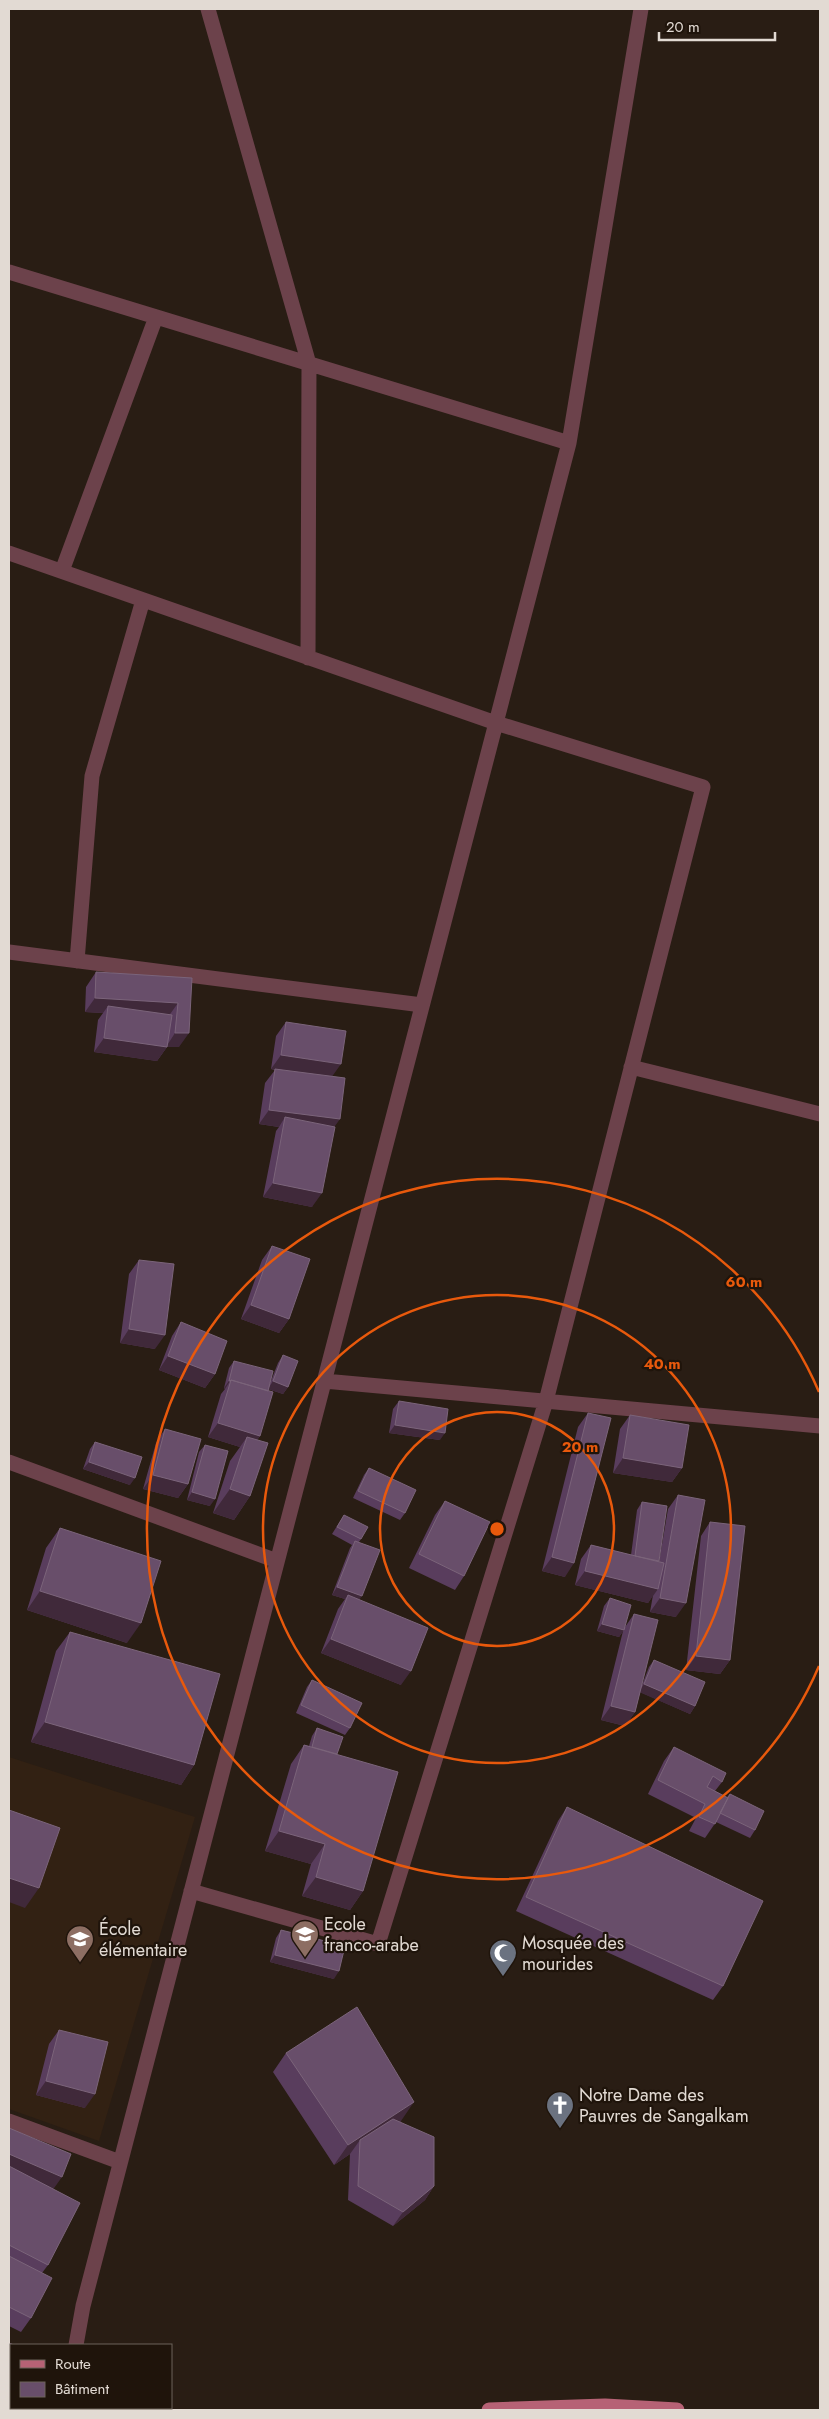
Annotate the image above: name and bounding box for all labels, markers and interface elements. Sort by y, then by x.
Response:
scale bar [659,10,775,42]
text: 20 m [666,16,700,38]
text: 60 m [726,1271,762,1293]
text: 40 m [643,1353,681,1375]
text: 20 m [562,1436,598,1458]
centre of rings [488,1520,506,1538]
place label: Ecole franco-arabe [324,1911,419,1958]
place label: École élémentaire [99,1916,187,1963]
school or university icon: Ecole franco-arabe [290,1919,320,1958]
school or university icon: École élémentaire [65,1924,95,1963]
place label: Mosquée des mourides [522,1930,624,1977]
mosque icon: Mosquée des mourides [488,1938,518,1977]
place label: Notre Dame des Pauvres de Sangalkam [579,2082,749,2129]
church icon: Notre Dame des Pauvres de Sangalkam [545,2090,575,2129]
legend [10,2344,172,2409]
text: Route [55,2353,91,2375]
text: Bâtiment [55,2378,109,2400]

